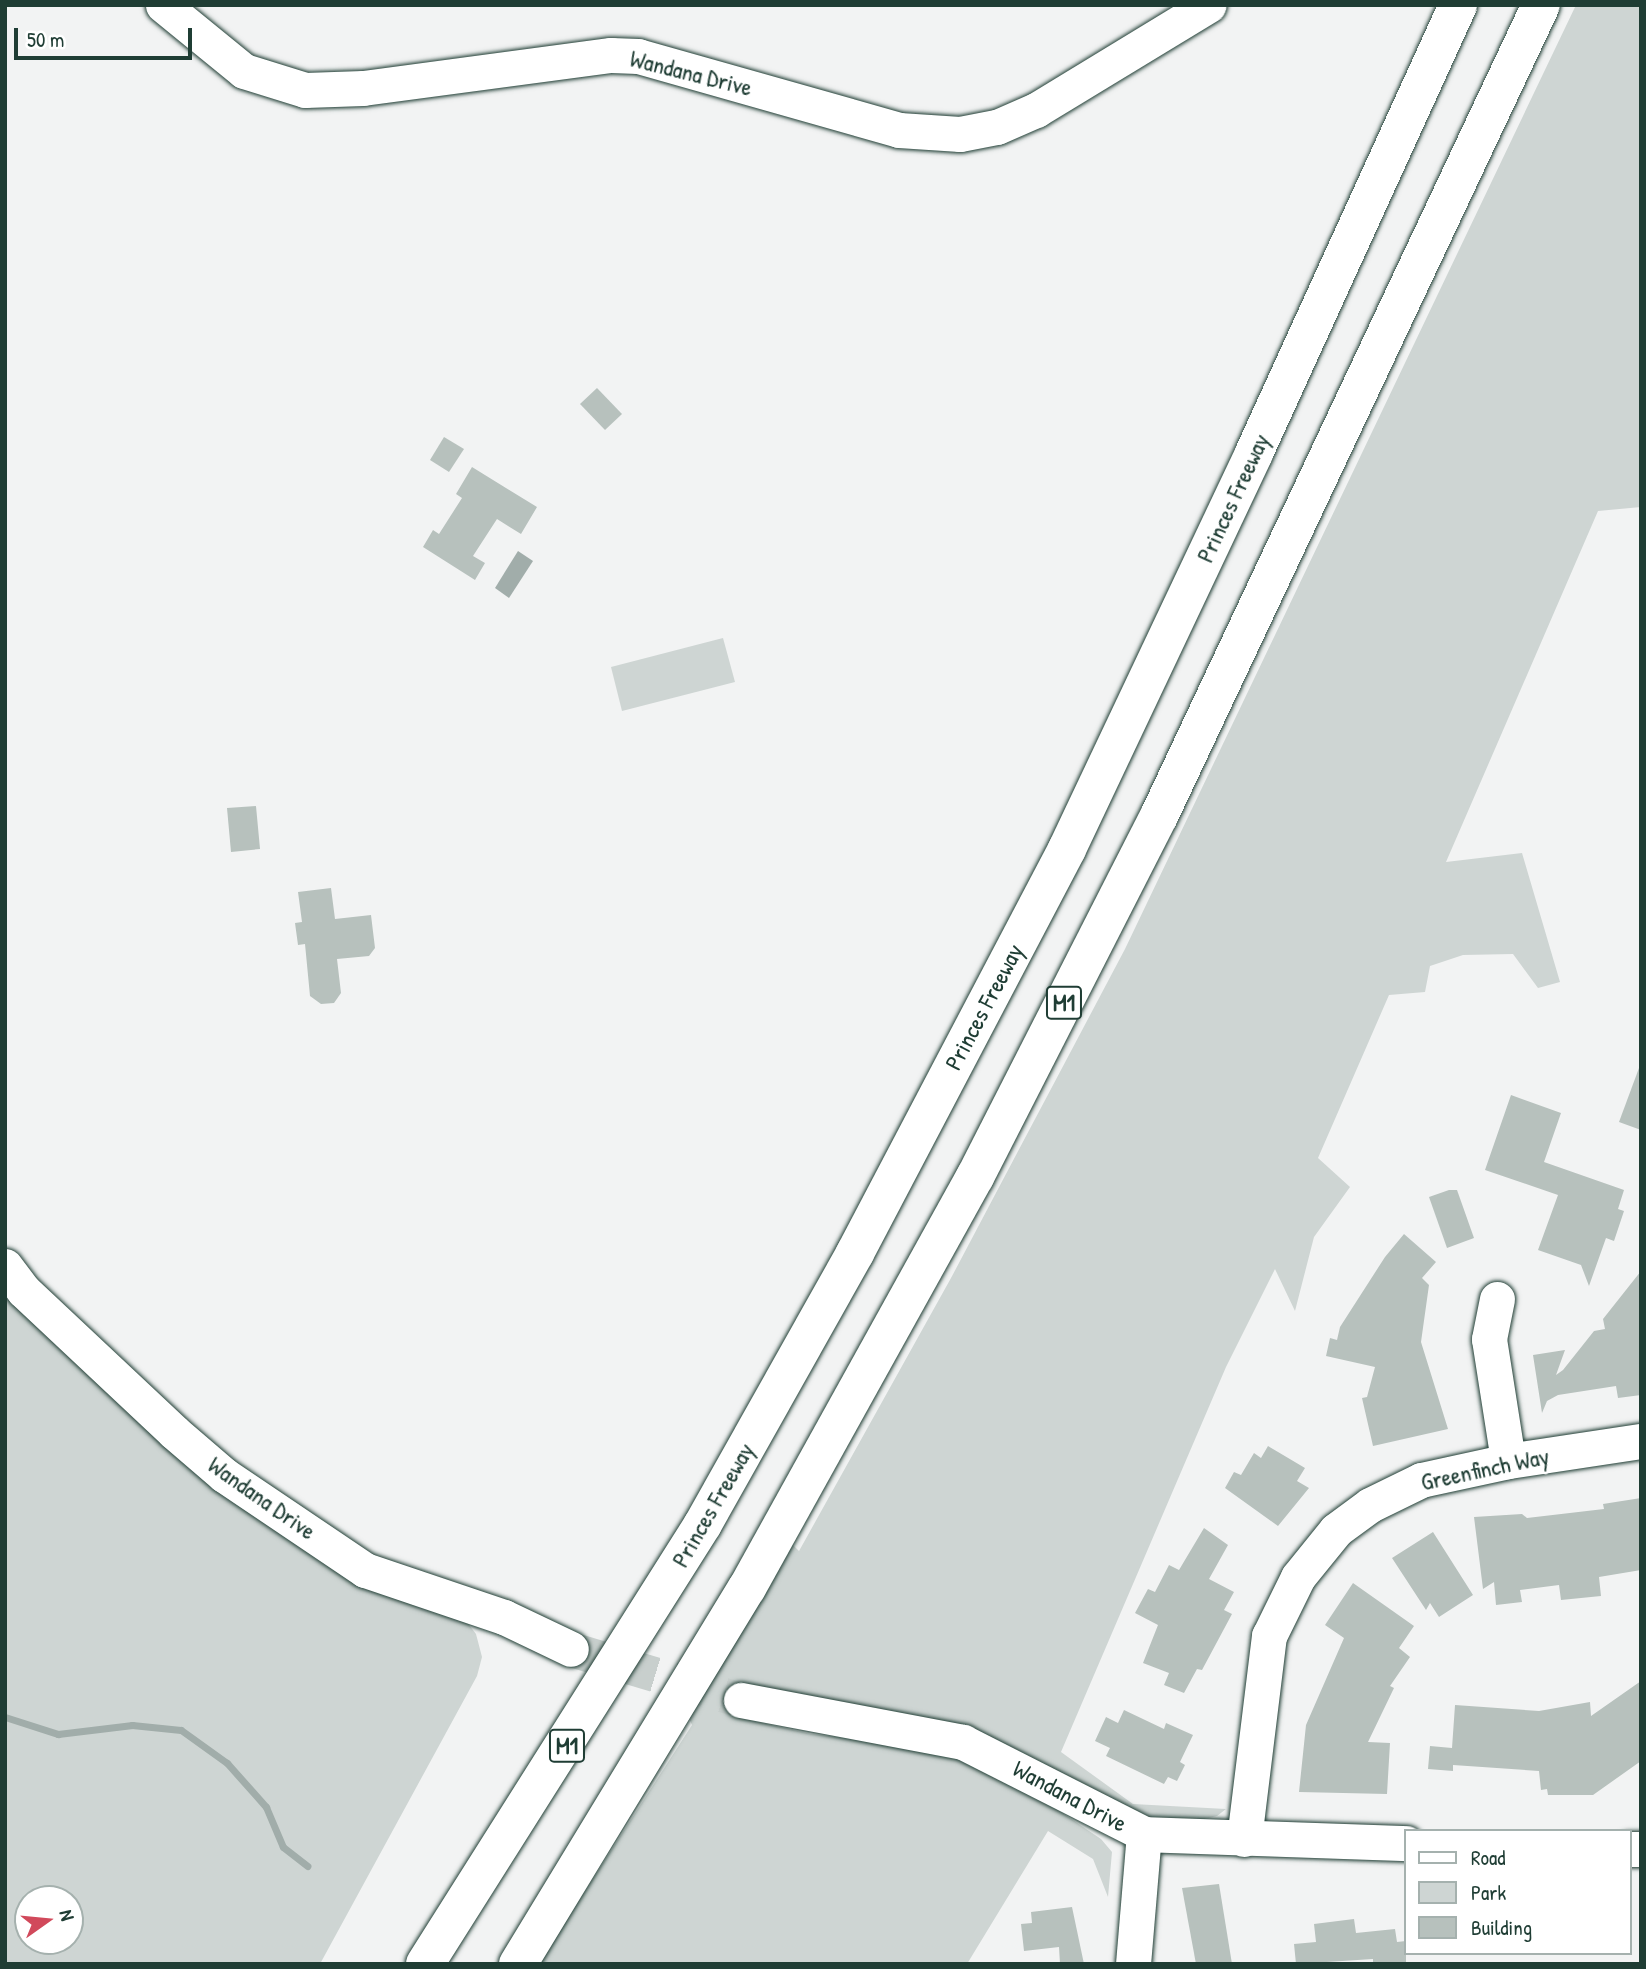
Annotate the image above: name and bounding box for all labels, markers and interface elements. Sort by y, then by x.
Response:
scale bar [18,14,196,58]
text: 50 m [27,25,64,54]
street label: Wandana Drive [627,44,755,102]
street label: Princes Freeway [1191,429,1275,567]
street label: Princes Freeway [939,939,1029,1075]
road number: M1 [1045,984,1083,1022]
street label: Princes Freeway [666,1438,760,1572]
street label: Greenfinch Way [1418,1441,1552,1497]
street label: Wandana Drive [203,1450,321,1546]
road number: M1 [548,1726,586,1765]
street label: Wandana Drive [1008,1754,1132,1838]
legend [1404,1829,1632,1955]
text: Road [1471,1843,1505,1872]
text: Park [1471,1878,1506,1907]
north arrow [14,1885,84,1955]
text: N [53,1907,81,1923]
text: Building [1471,1913,1532,1942]

